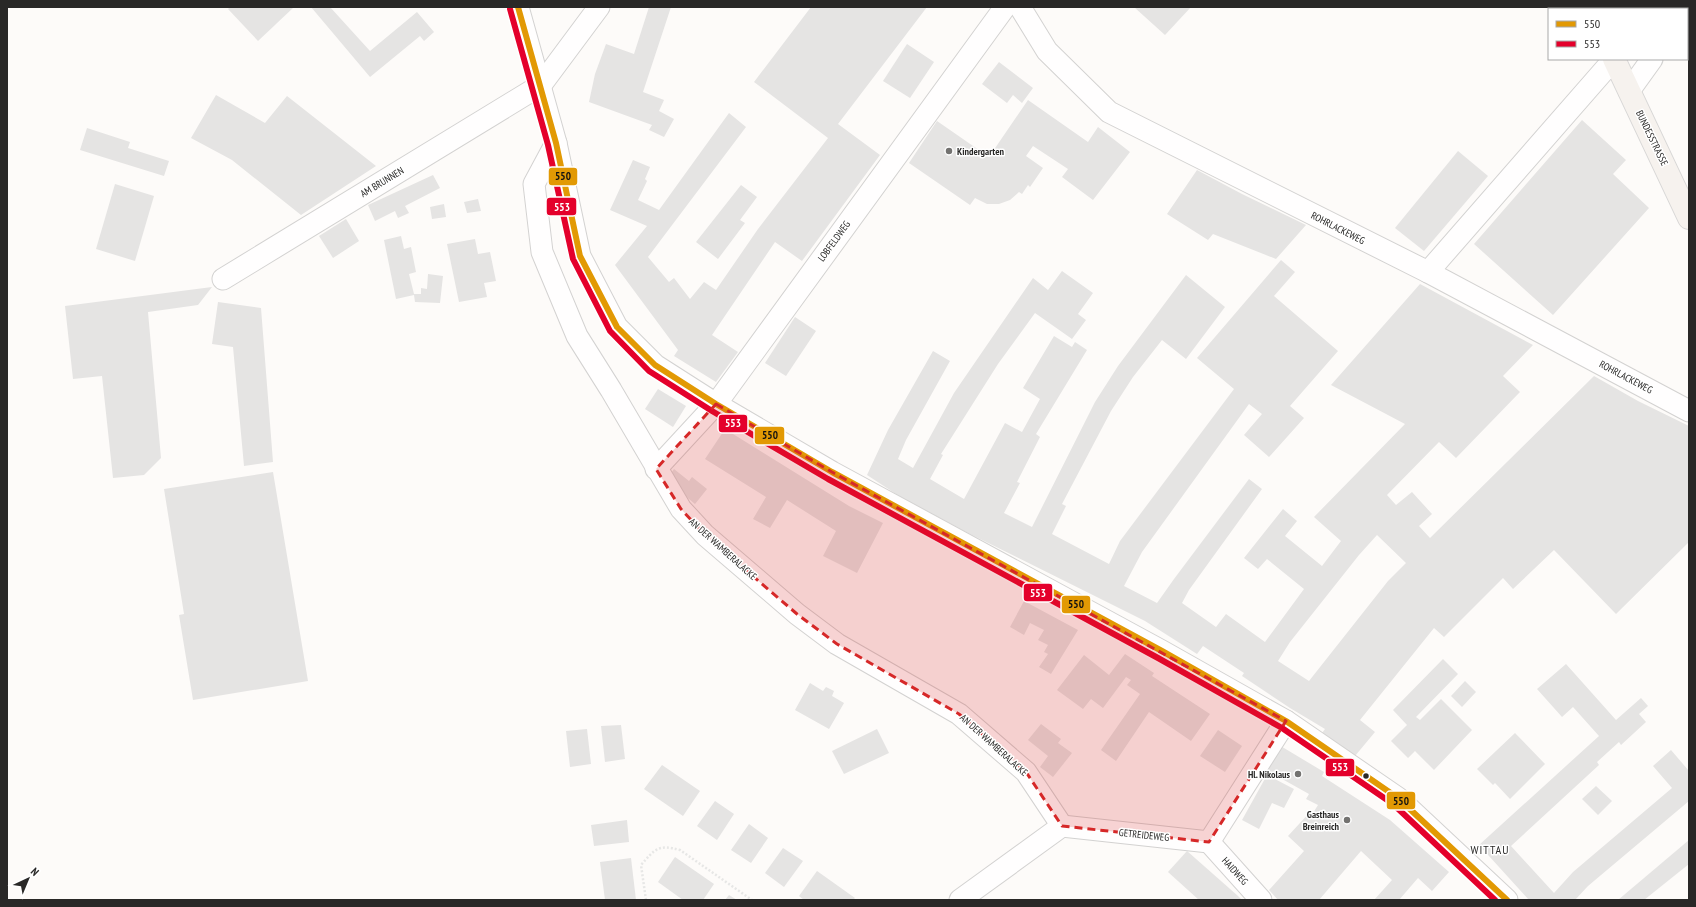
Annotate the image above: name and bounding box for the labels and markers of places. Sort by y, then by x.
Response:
place label: Kindergarten [957,145,1005,158]
marker: Kindergarten [944,146,954,156]
place label: Hl. Nikolaus [1248,768,1290,781]
marker: Hl. Nikolaus [1293,769,1303,779]
unlabelled marker [1361,771,1371,781]
place label: Gasthaus Breinreich [1303,808,1339,833]
marker: Gasthaus Breinreich [1342,815,1352,825]

